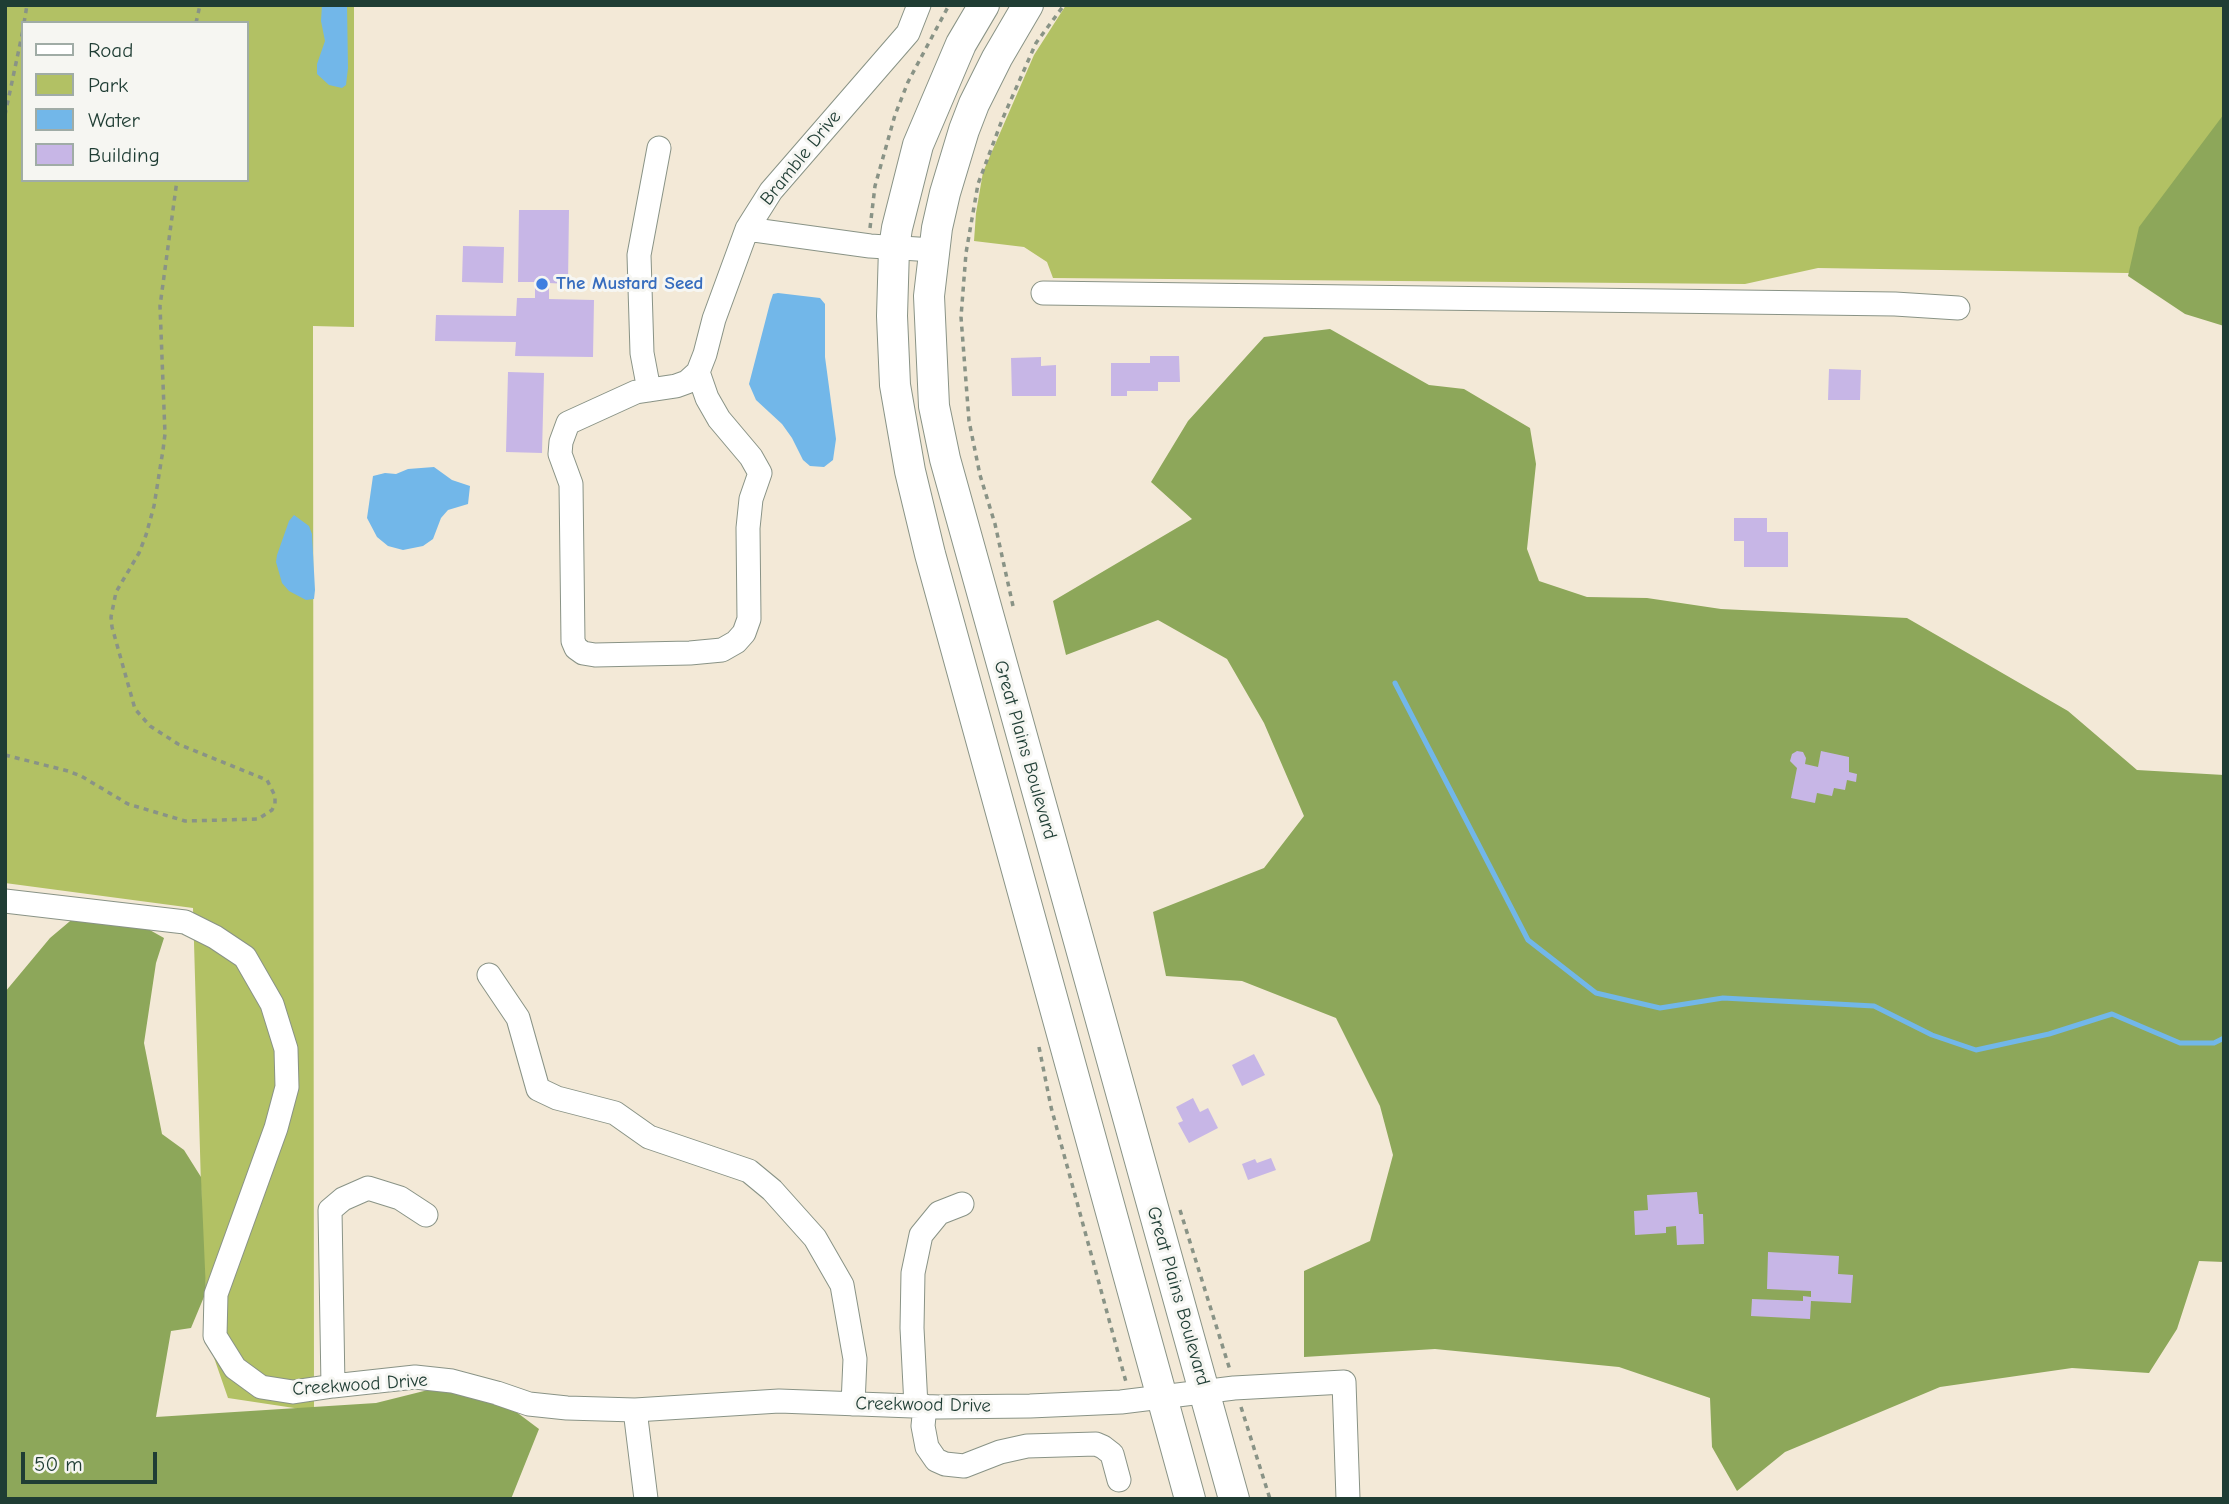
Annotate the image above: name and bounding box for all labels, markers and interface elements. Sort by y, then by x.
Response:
legend [21,21,248,182]
text: Road [88,38,133,62]
text: Park [88,73,128,97]
street label: Bramble Drive [756,106,846,210]
text: Water [88,108,140,132]
text: Building [88,143,160,167]
place label: The Mustard Seed [556,273,703,295]
marker: The Mustard Seed [534,276,550,292]
street label: Great Plains Boulevard [989,658,1061,842]
street label: Great Plains Boulevard [1142,1204,1214,1388]
street label: Creekwood Drive [292,1369,428,1401]
street label: Creekwood Drive [855,1392,991,1418]
scale bar [24,1438,161,1482]
text: 50 m [34,1452,83,1476]

